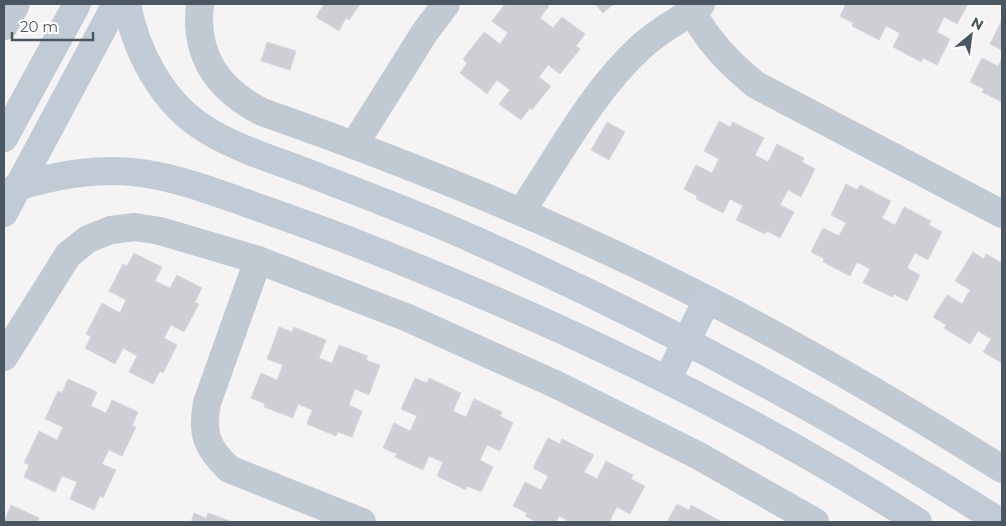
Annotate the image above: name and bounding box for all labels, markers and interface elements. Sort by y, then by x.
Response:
scale bar [12,10,94,42]
north arrow [946,10,996,60]
text: N [968,13,987,34]
text: 20 m [20,17,58,36]

